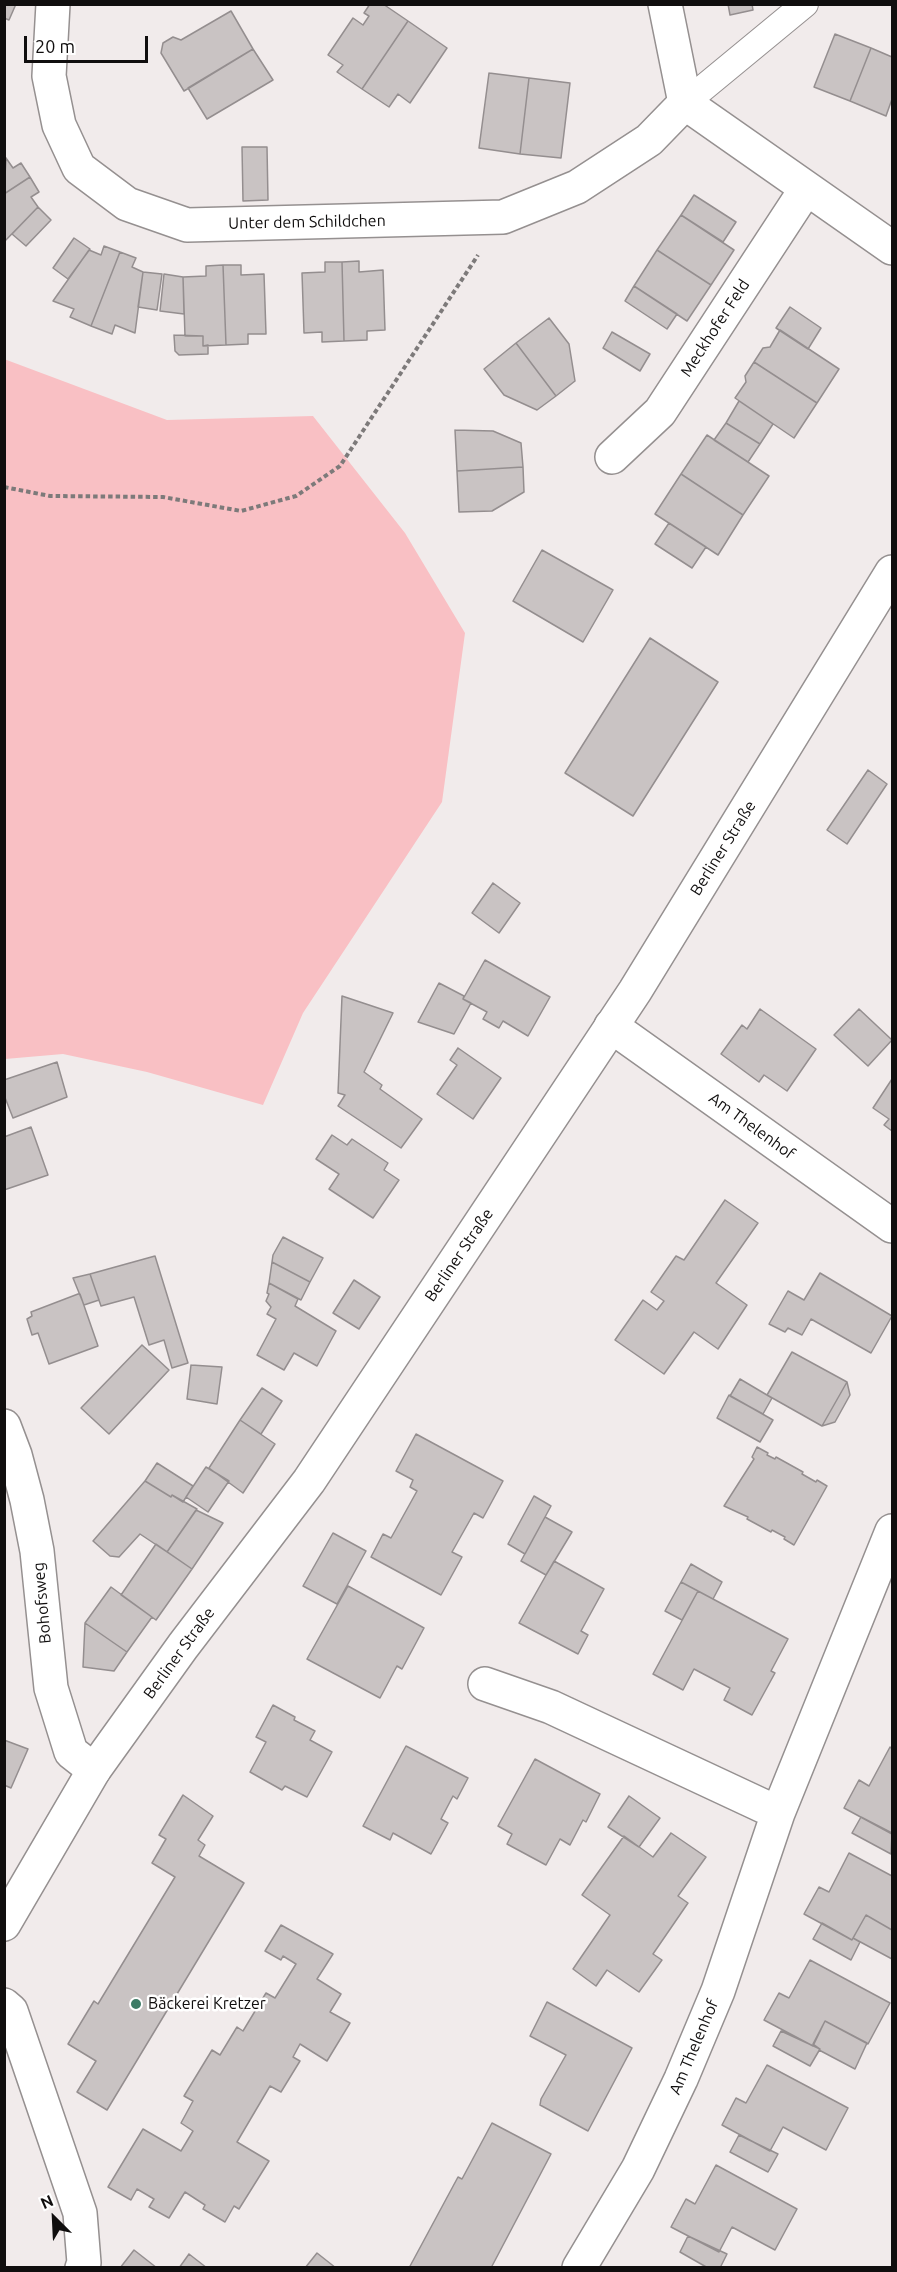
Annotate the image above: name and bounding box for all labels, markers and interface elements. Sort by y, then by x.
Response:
scale bar [27,24,152,62]
text: 20 m [35,36,75,56]
street label: Unter dem Schildchen [228,211,386,233]
street label: Meckhofer Feld [676,276,754,380]
street label: Berliner Straße [686,797,760,899]
street label: Am Thelenhof [705,1088,799,1164]
street label: Berliner Straße [421,1205,497,1305]
street label: Bohofsweg [29,1562,55,1644]
street label: Berliner Straße [139,1604,219,1702]
place label: Bäckerei Kretzer [148,1994,266,2014]
marker: Bäckerei Kretzer [129,1997,143,2011]
street label: Am Thelenhof [665,1997,723,2097]
north arrow [24,2188,84,2248]
text: N [38,2191,56,2212]

